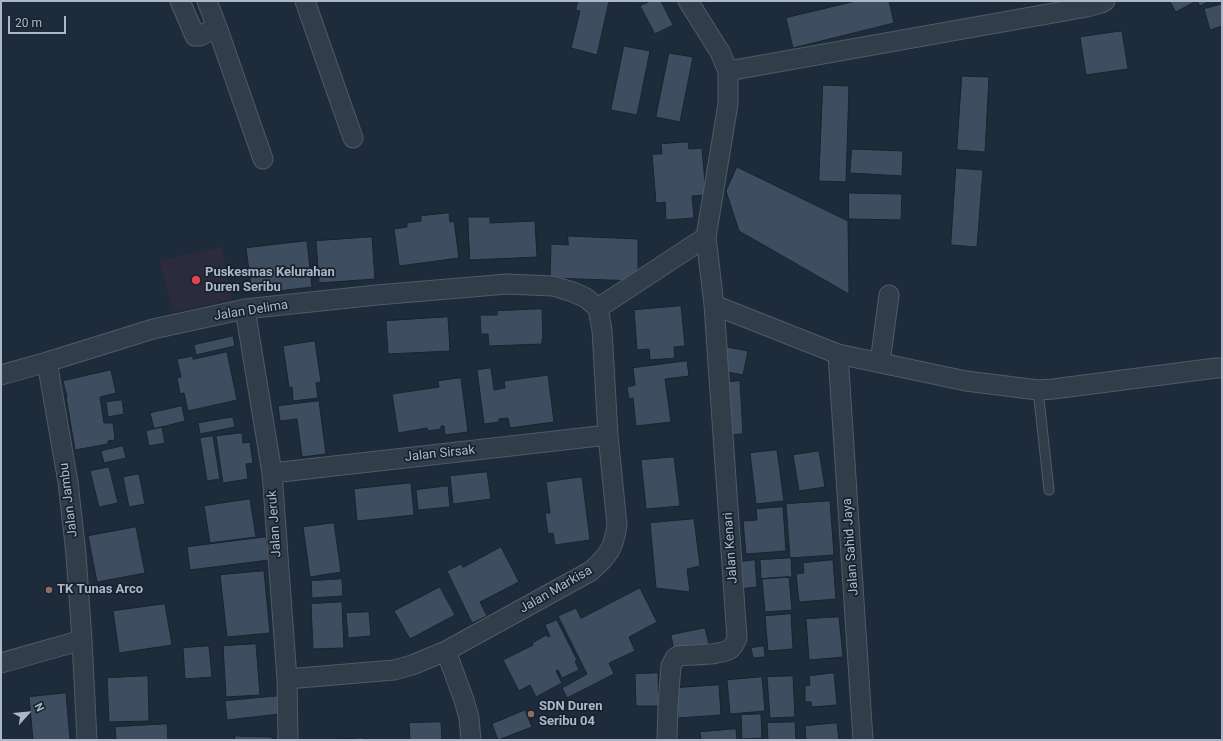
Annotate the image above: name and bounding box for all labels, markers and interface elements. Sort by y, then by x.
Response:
scale bar [10,8,68,34]
text: 20 m [15,16,42,30]
place label: Puskesmas Kelurahan Duren Seribu [205,265,335,296]
marker: Puskesmas Kelurahan Duren Seribu [190,274,202,286]
street label: Jalan Delima [213,297,289,325]
street label: Jalan Sirsak [404,443,476,465]
street label: Jalan Jambu [57,462,81,538]
street label: Jalan Jeruk [265,490,285,558]
street label: Jalan Sahid Jaya [840,498,862,596]
street label: Jalan Kenari [721,512,741,584]
street label: Jalan Markisa [517,563,595,617]
place label: TK Tunas Arco [57,582,143,598]
marker: TK Tunas Arco [44,585,54,595]
north arrow [8,693,48,733]
place label: SDN Duren Seribu 04 [539,699,603,730]
text: N [32,701,47,714]
marker: SDN Duren Seribu 04 [526,709,536,719]

